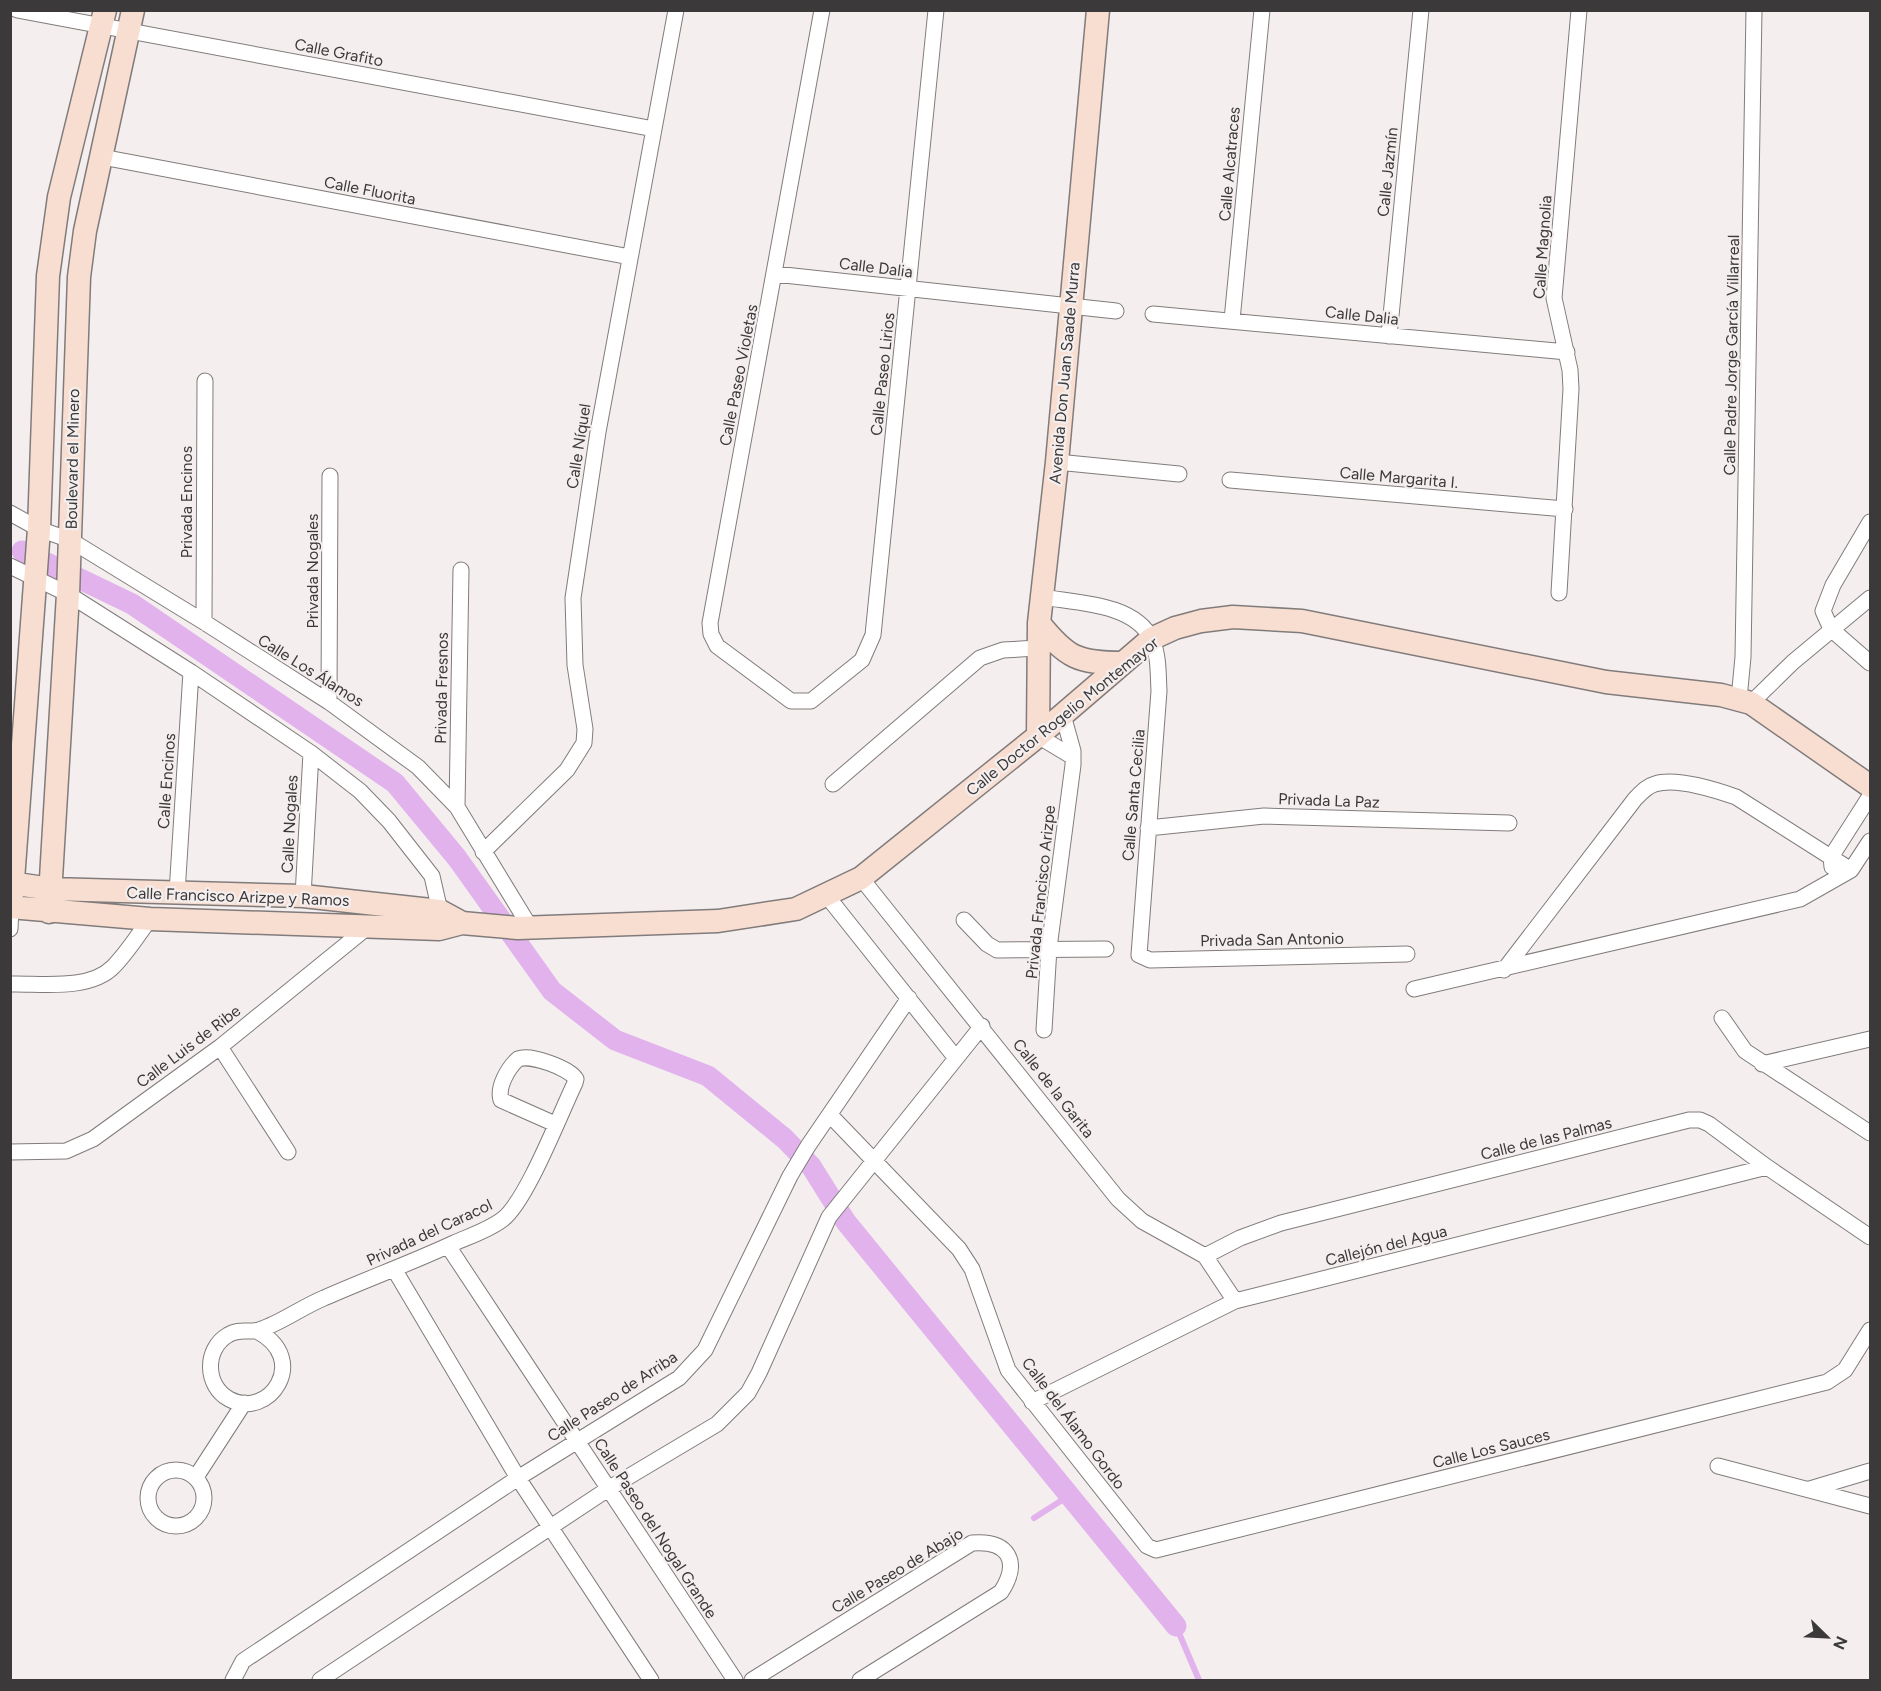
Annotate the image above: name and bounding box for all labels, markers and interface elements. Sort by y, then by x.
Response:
street label: Calle Grafito [293,35,385,70]
street label: Calle Alcatraces [1215,106,1244,222]
street label: Calle Jazmín [1373,126,1402,218]
street label: Calle Fluorita [322,172,417,209]
street label: Calle Magnolia [1529,194,1556,300]
street label: Calle Padre Jorge García Villarreal [1720,235,1743,475]
street label: Calle Dalia [838,254,914,281]
street label: Avenida Don Juan Saade Murra [1045,261,1084,485]
street label: Calle Dalia [1324,302,1400,329]
street label: Calle Paseo Violetas [715,303,762,448]
street label: Calle Paseo Lirios [867,311,898,437]
street label: Boulevard el Minero [62,388,83,530]
street label: Calle Níquel [562,402,595,490]
street label: Privada Encinos [177,446,196,558]
street label: Calle Margarita I. [1339,463,1459,492]
street label: Privada Nogales [303,513,322,629]
street label: Calle Los Álamos [254,630,367,711]
street label: Privada Fresnos [431,632,452,744]
street label: Calle Doctor Rogelio Montemayor [962,632,1163,800]
street label: Calle Santa Cecilia [1118,728,1149,862]
street label: Calle Encinos [154,733,179,830]
street label: Calle Nogales [277,774,302,874]
street label: Privada La Paz [1278,789,1380,812]
street label: Privada Francisco Arizpe [1022,804,1059,980]
street label: Calle Francisco Arizpe y Ramos [126,883,350,910]
street label: Privada San Antonio [1200,929,1344,950]
street label: Calle Luis de Ribe [132,1001,244,1092]
street label: Calle de la Garita [1009,1035,1098,1142]
street label: Calle de las Palmas [1479,1113,1614,1164]
street label: Privada del Caracol [363,1195,495,1270]
street label: Callejón del Agua [1323,1221,1449,1270]
street label: Calle Paseo de Arriba [544,1347,681,1446]
street label: Calle del Álamo Gordo [1018,1354,1129,1493]
street label: Calle Los Sauces [1431,1425,1552,1472]
street label: Calle Paseo del Nogal Grande [590,1435,721,1622]
street label: Calle Paseo de Abajo [828,1524,966,1617]
north arrow [1797,1607,1857,1667]
text: N [1829,1633,1851,1652]

